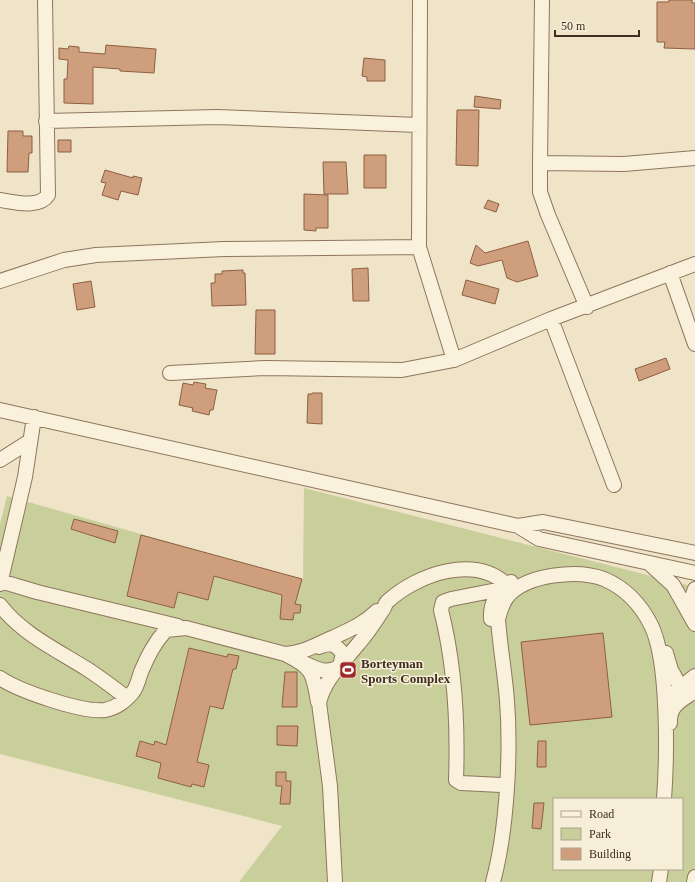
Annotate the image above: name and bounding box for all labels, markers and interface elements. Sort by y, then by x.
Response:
scale bar [555,12,639,38]
text: 50 m [561,19,586,33]
place label: Borteyman Sports Complex [361,656,451,686]
sports icon: Borteyman Sports Complex [338,660,358,680]
legend [553,798,683,870]
text: Road [589,807,614,821]
text: Park [589,827,611,841]
text: Building [589,847,631,861]

